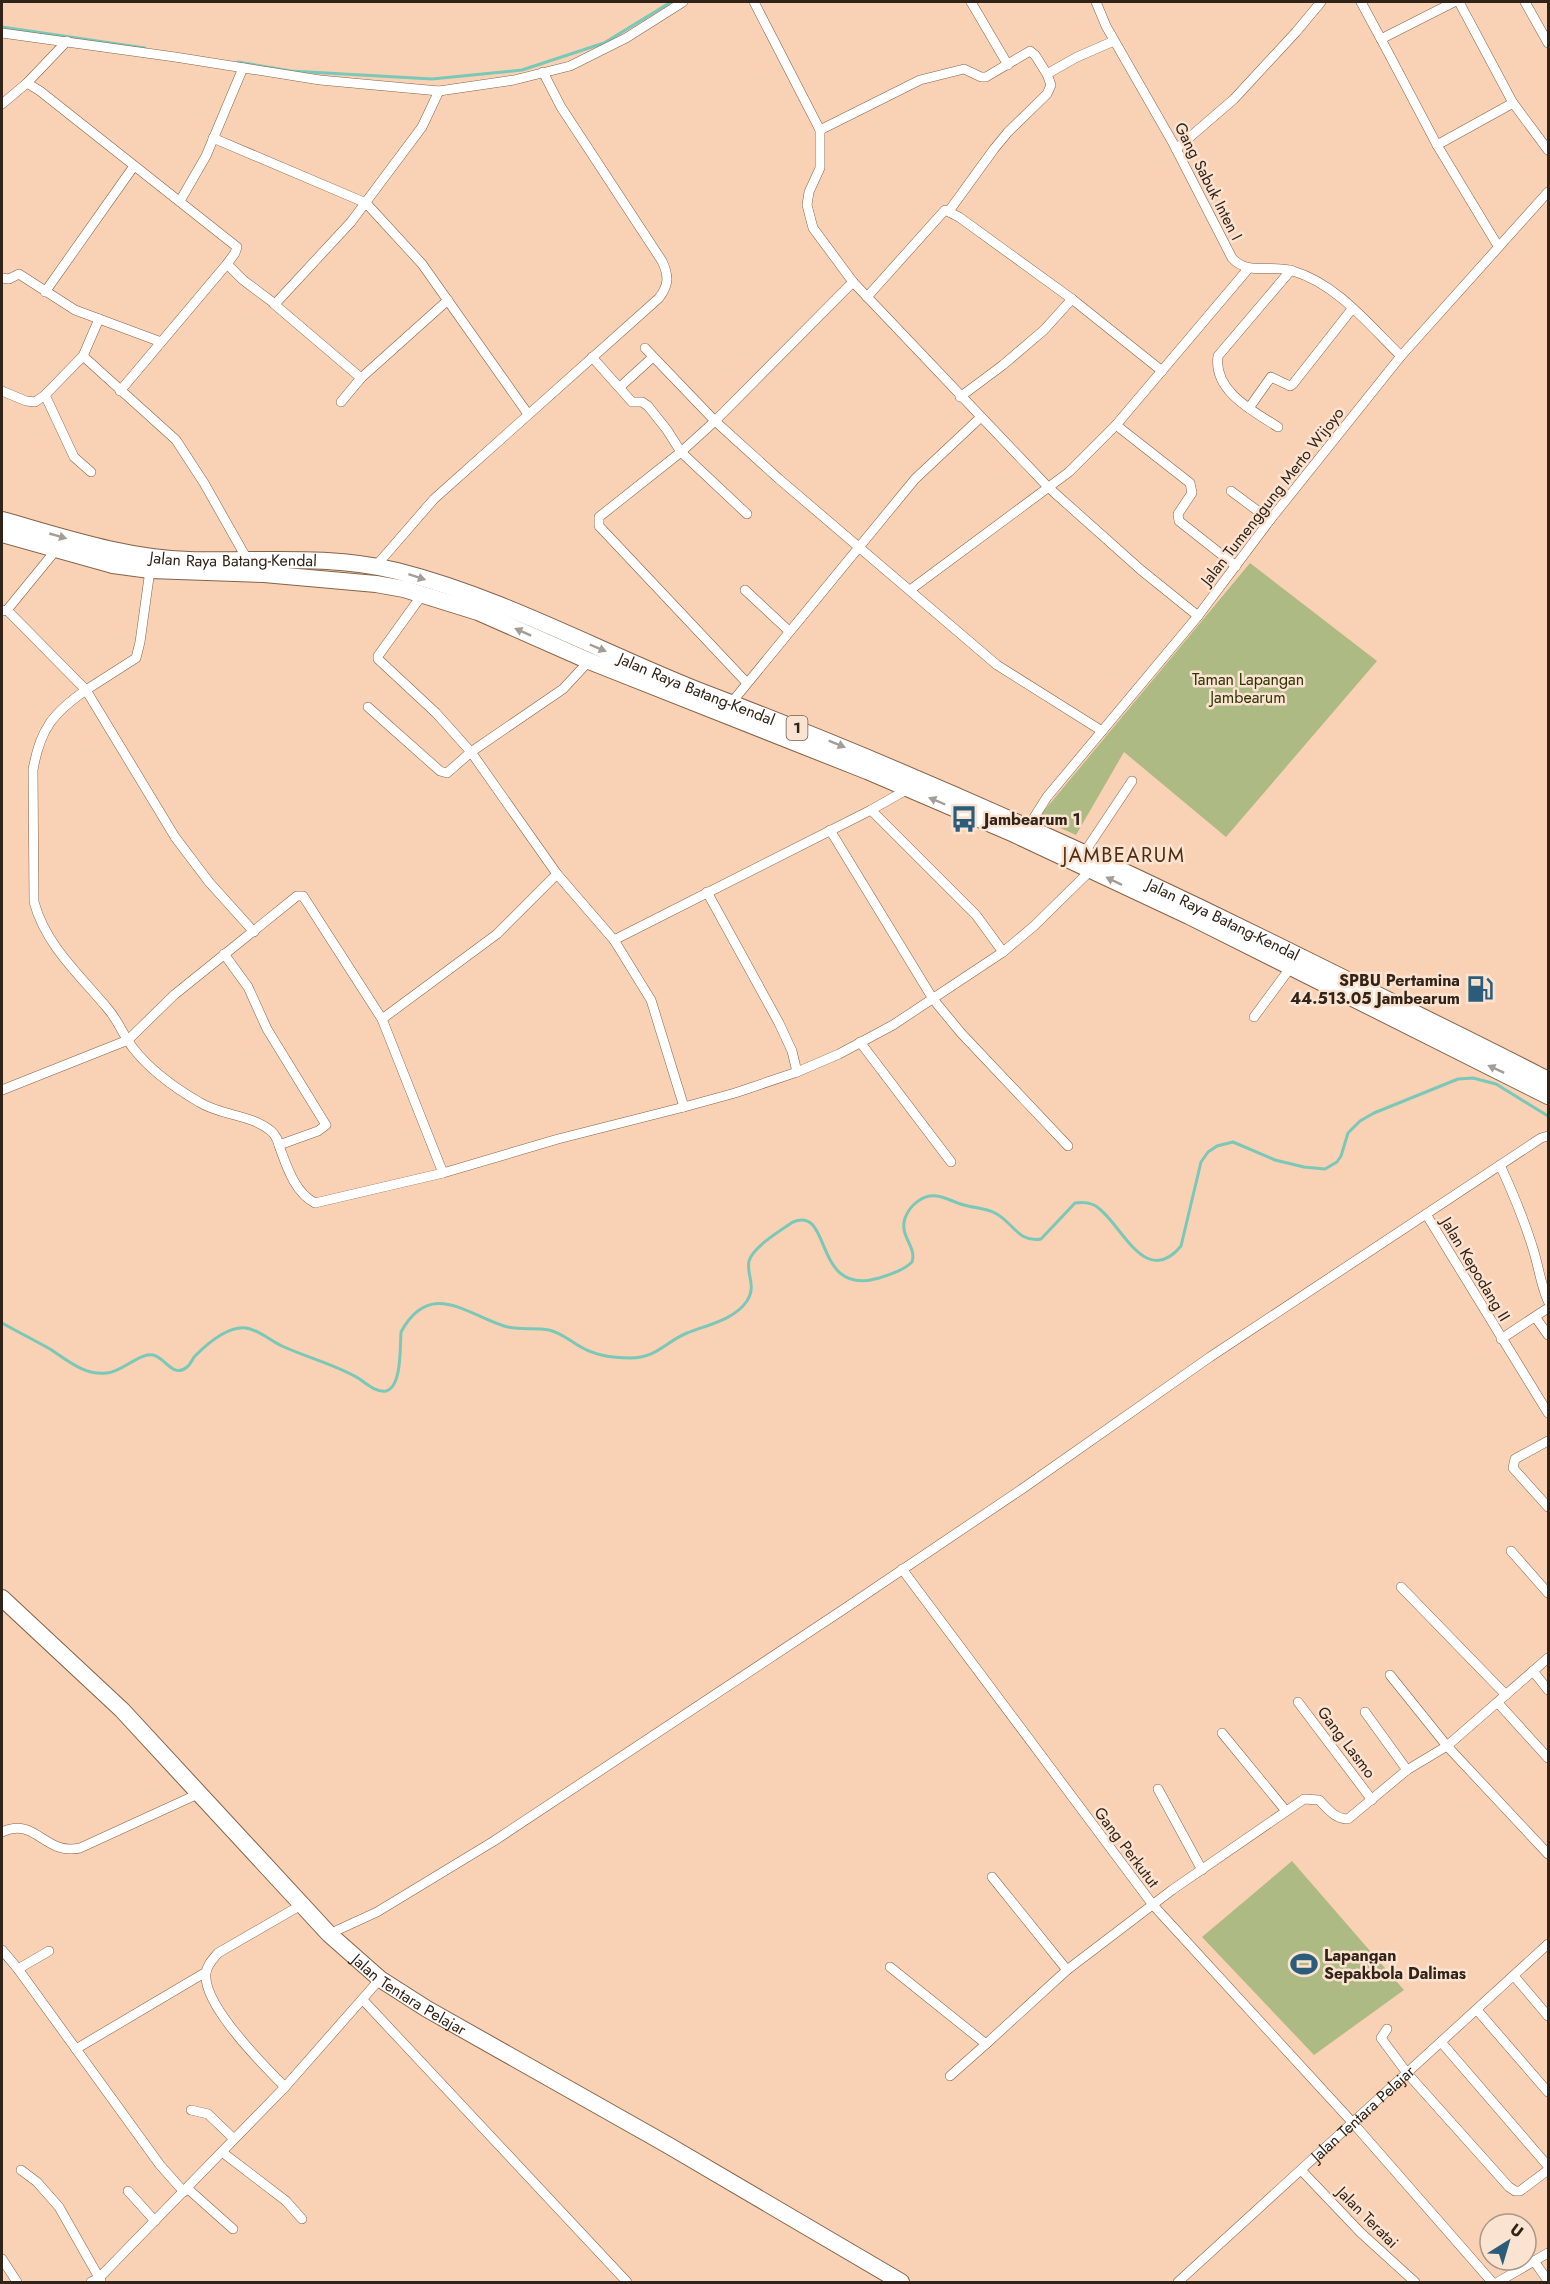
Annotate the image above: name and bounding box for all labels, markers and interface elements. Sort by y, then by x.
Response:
street label: Gang Sabuk Inten I [1169,118,1248,244]
street label: Jalan Tumenggung Merto Wijoyo [1194,402,1350,592]
one-way arrow [49,531,67,541]
street label: Jalan Raya Batang-Kendal [146,545,317,572]
one-way arrow [408,573,426,582]
one-way arrow [513,627,531,637]
one-way arrow [589,644,607,653]
street label: Jalan Raya Batang-Kendal [613,646,778,731]
park label: Taman Lapangan Jambearum [1192,668,1304,709]
road number: 1 [786,716,808,740]
one-way arrow [829,739,847,749]
one-way arrow [927,796,945,806]
bus stop icon: Jambearum 1 [949,804,979,834]
place label: Jambearum 1 [981,808,1081,831]
district label: JAMBEARUM [1060,841,1185,870]
street label: Jalan Raya Batang-Kendal [1141,872,1303,967]
one-way arrow [1106,877,1123,886]
place label: SPBU Pertamina 44.513.05 Jambearum [1290,969,1460,1010]
fuel station icon: SPBU Pertamina 44.513.05 Jambearum [1465,974,1495,1004]
one-way arrow [1488,1065,1505,1074]
street label: Jalan Kepodang II [1434,1211,1516,1326]
street label: Gang Lasmo [1312,1701,1382,1783]
street label: Gang Perkutut [1089,1802,1165,1893]
place label: Lapangan Sepakbola Dalimas [1324,1944,1466,1985]
street label: Jalan Tentara Pelajar [345,1947,471,2041]
sports icon: Lapangan Sepakbola Dalimas [1289,1949,1319,1979]
street label: Jalan Tentara Pelajar [1304,2060,1420,2169]
street label: Jalan Teratai [1330,2180,1404,2253]
north arrow [1478,2212,1538,2272]
text: U [1505,2218,1528,2243]

